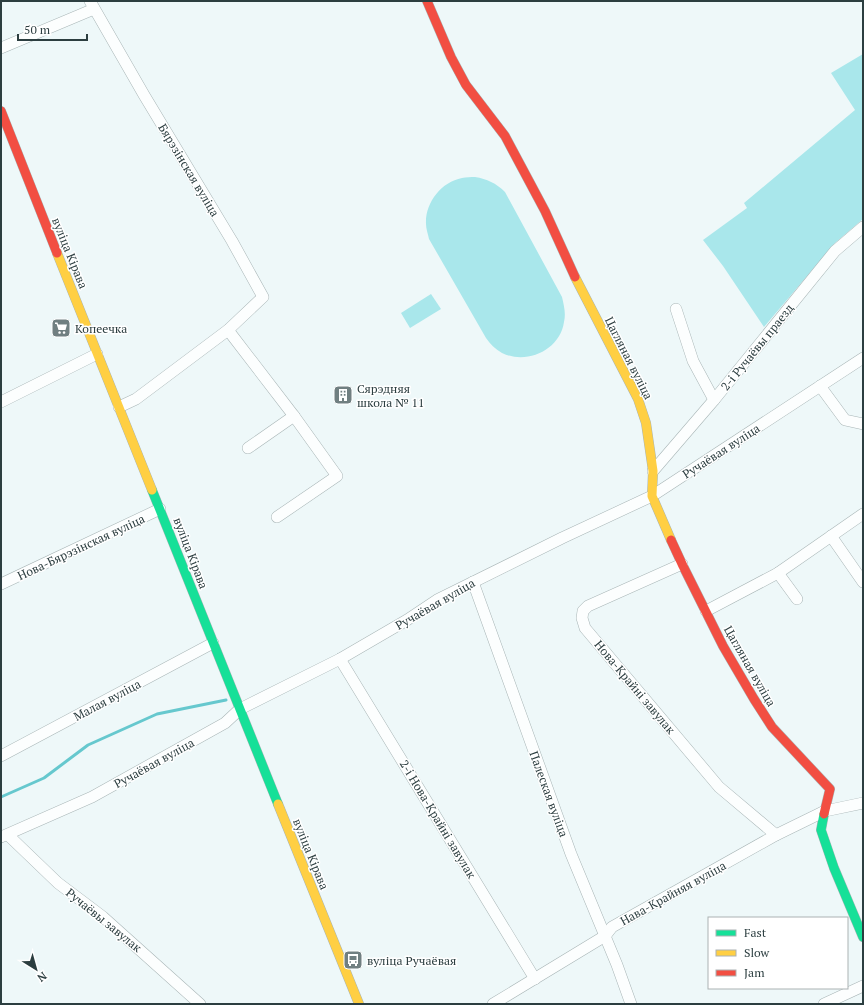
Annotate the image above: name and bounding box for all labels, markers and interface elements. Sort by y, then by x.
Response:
scale bar [18,16,87,42]
text: 50 m [24,22,51,37]
street label: Бярэзінская вуліца [155,121,223,219]
street label: вуліца Кірава [49,215,91,291]
street label: 2-і Ручаёвы праезд [717,301,797,393]
street label: Цагляная вуліца [602,314,656,402]
supermarket icon: Копеечка [50,317,72,339]
place label: Копеечка [75,321,127,336]
place label: Сярэдняя школа № 11 [357,381,424,410]
building icon: Сярэдняя школа № 11 [332,384,354,406]
street label: Ручаёвая вуліца [679,420,763,482]
street label: Нова-Бярэзінская вуліца [15,511,147,583]
street label: вуліца Кірава [171,515,211,591]
street label: Ручаёвая вуліца [393,575,477,633]
street label: Цагляная вуліца [721,623,779,709]
street label: Нова-Крайні завулак [591,637,679,737]
street label: Малая вуліца [71,676,143,724]
street label: Ручаёвая вуліца [111,735,197,791]
street label: Палеская вуліца [527,749,571,839]
street label: 2-і Нова-Крайні завулак [397,757,480,881]
street label: вуліца Кірава [290,816,332,892]
street label: Нава-Крайняя вуліца [617,858,729,928]
street label: Ручаёвы завулак [63,885,145,955]
legend [708,917,848,989]
text: Fast [744,925,767,940]
text: Slow [744,945,770,960]
north arrow [16,949,56,989]
bus stop icon: вуліца Ручаёвая [342,949,364,971]
place label: вуліца Ручаёвая [367,953,456,968]
text: Jam [744,965,765,980]
text: N [34,969,50,985]

